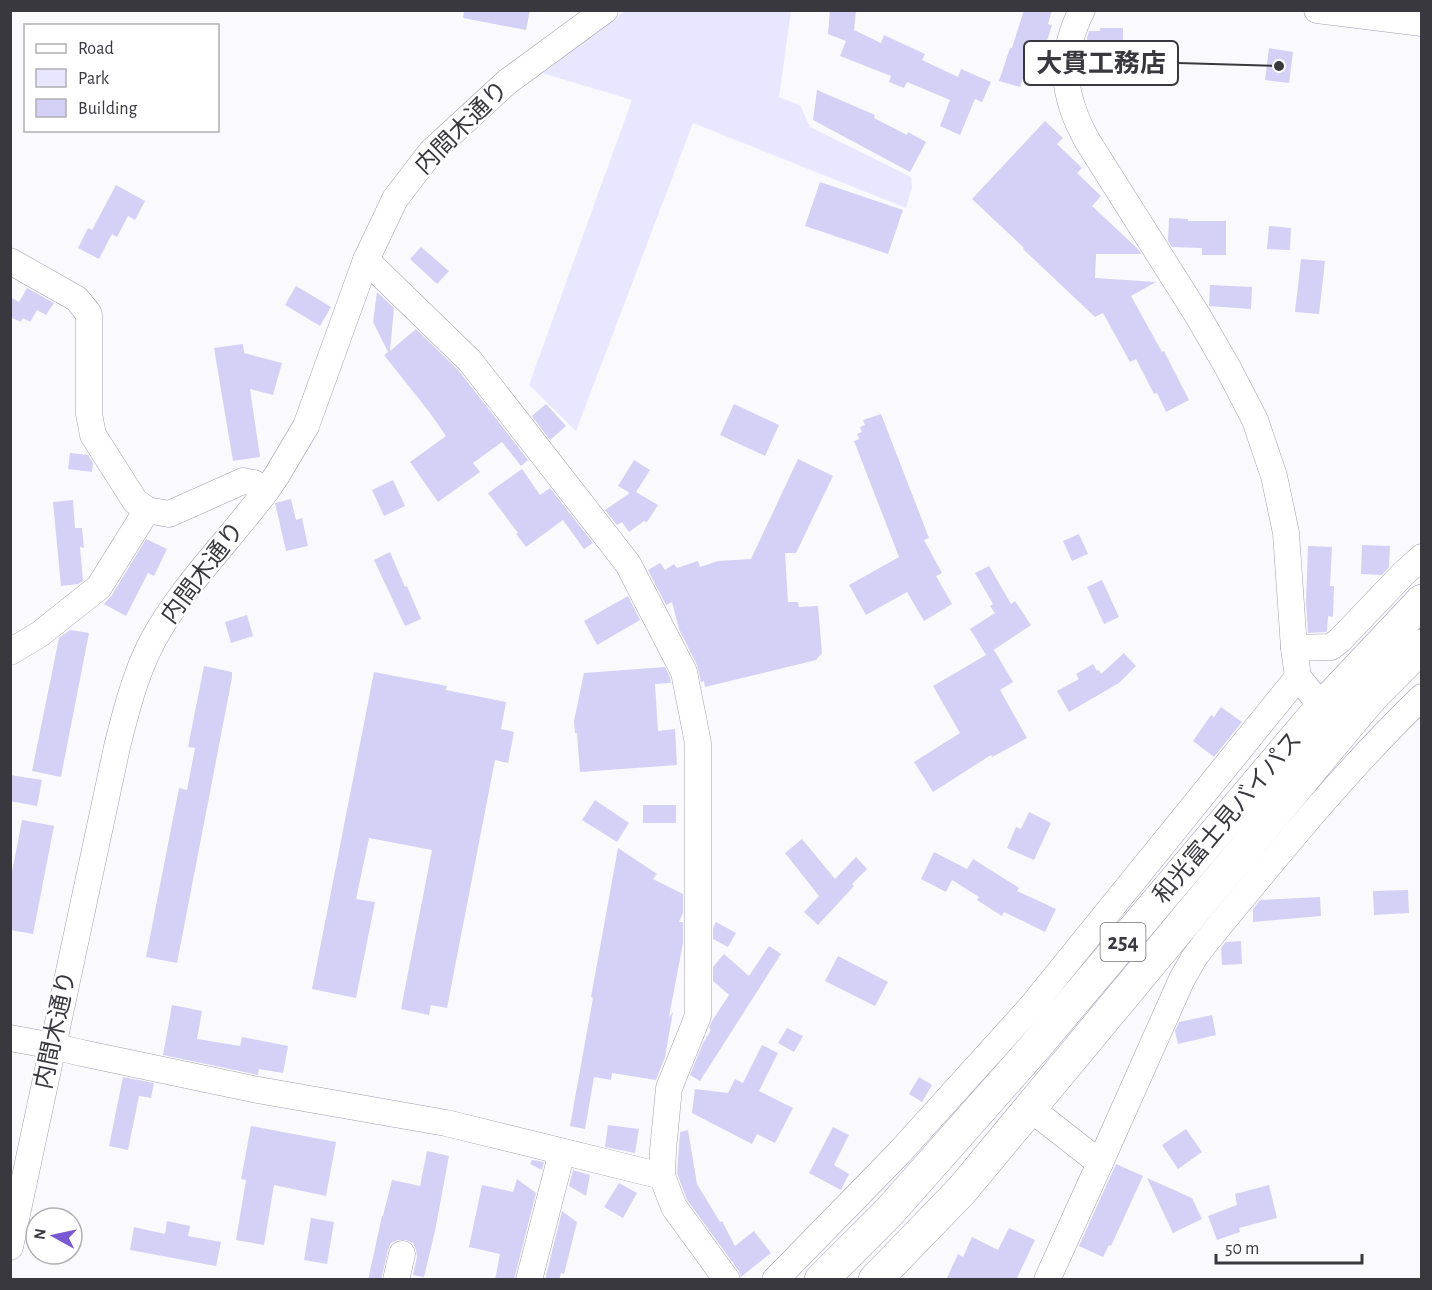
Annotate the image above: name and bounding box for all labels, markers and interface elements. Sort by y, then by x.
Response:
legend [24,24,219,132]
text: Road [78,40,114,58]
callout: 大貫工務店 [1024,41,1178,85]
text: 大貫工務店 [1036,49,1166,77]
text: Park [78,70,110,88]
street label: 内間木通り [410,76,513,179]
text: Building [78,100,138,118]
street label: 内間木通り [156,517,249,628]
street label: 和光富士見バイパス [1148,726,1306,908]
road number: 254 [1100,923,1146,961]
street label: 内間木通り [30,968,80,1091]
north arrow [24,1206,84,1266]
text: N [31,1227,49,1241]
scale bar [1216,1227,1362,1265]
text: 50 m [1225,1240,1259,1258]

